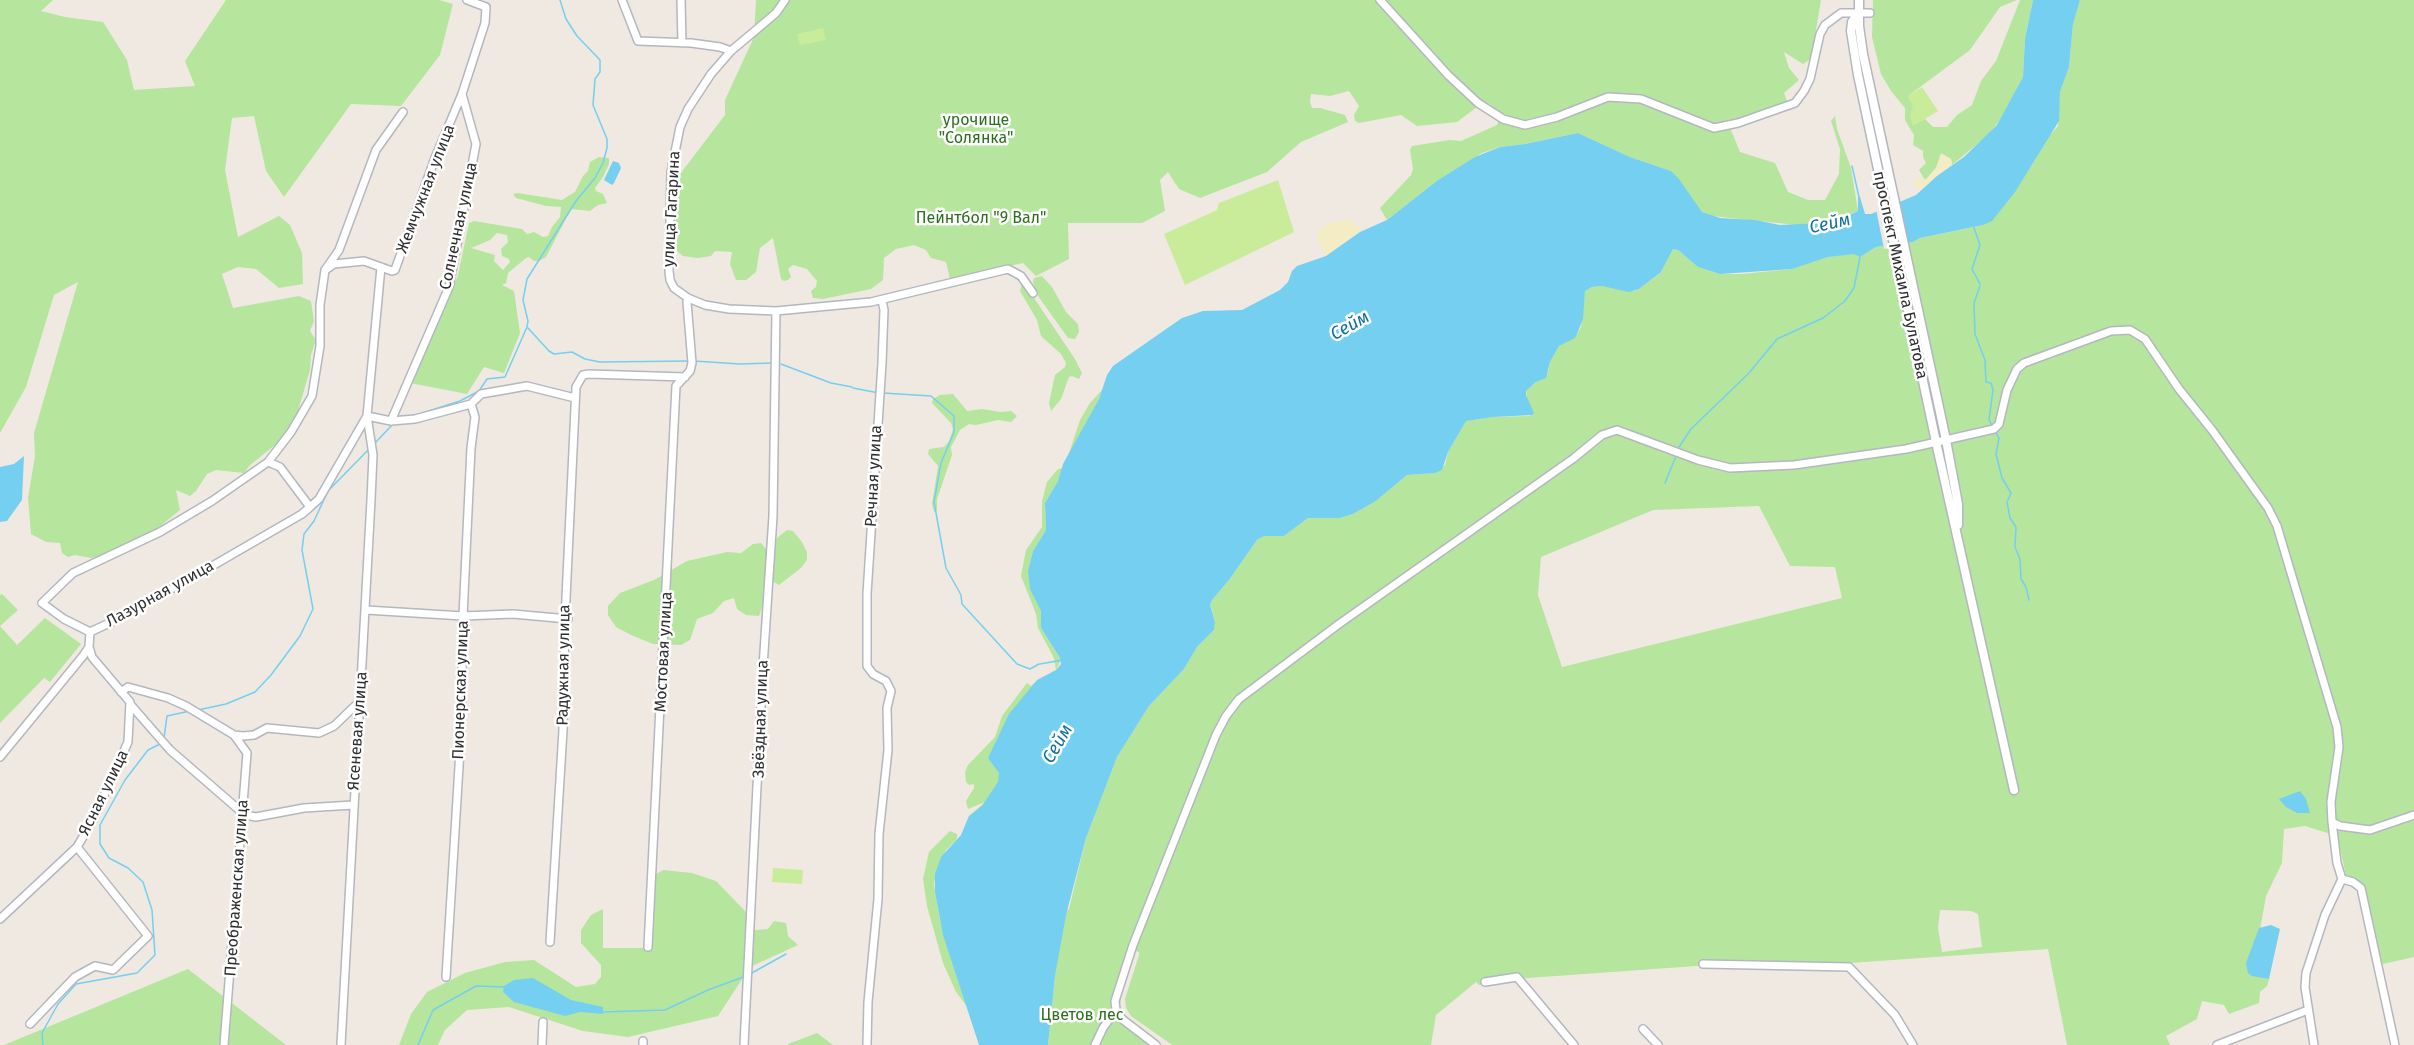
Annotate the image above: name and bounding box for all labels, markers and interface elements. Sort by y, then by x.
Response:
park label: урочище "Солянка" [939,111,1013,149]
street label: Жемчужная улица [393,122,459,256]
street label: улица Гагарина [659,150,685,268]
street label: Солнечная улица [436,160,482,292]
street label: проспект Михаила Булатова [1869,169,1931,381]
park label: Пейнтбол "9 Вал" [916,209,1046,229]
water label: Сейм [1808,209,1852,239]
water label: Сейм [1327,307,1373,345]
street label: Речная улица [862,424,886,528]
street label: Лазурная улица [103,556,217,632]
street label: Мостовая улица [651,591,677,713]
street label: Радужная улица [553,604,575,726]
street label: Пионерская улица [449,620,473,760]
street label: Звёздная улица [749,660,773,778]
street label: Ясеневая улица [344,671,372,791]
water label: Сейм [1038,721,1078,767]
street label: Ясная улица [75,747,133,839]
street label: Преображенская улица [221,799,253,977]
park label: Цветов лес [1041,1006,1123,1026]

